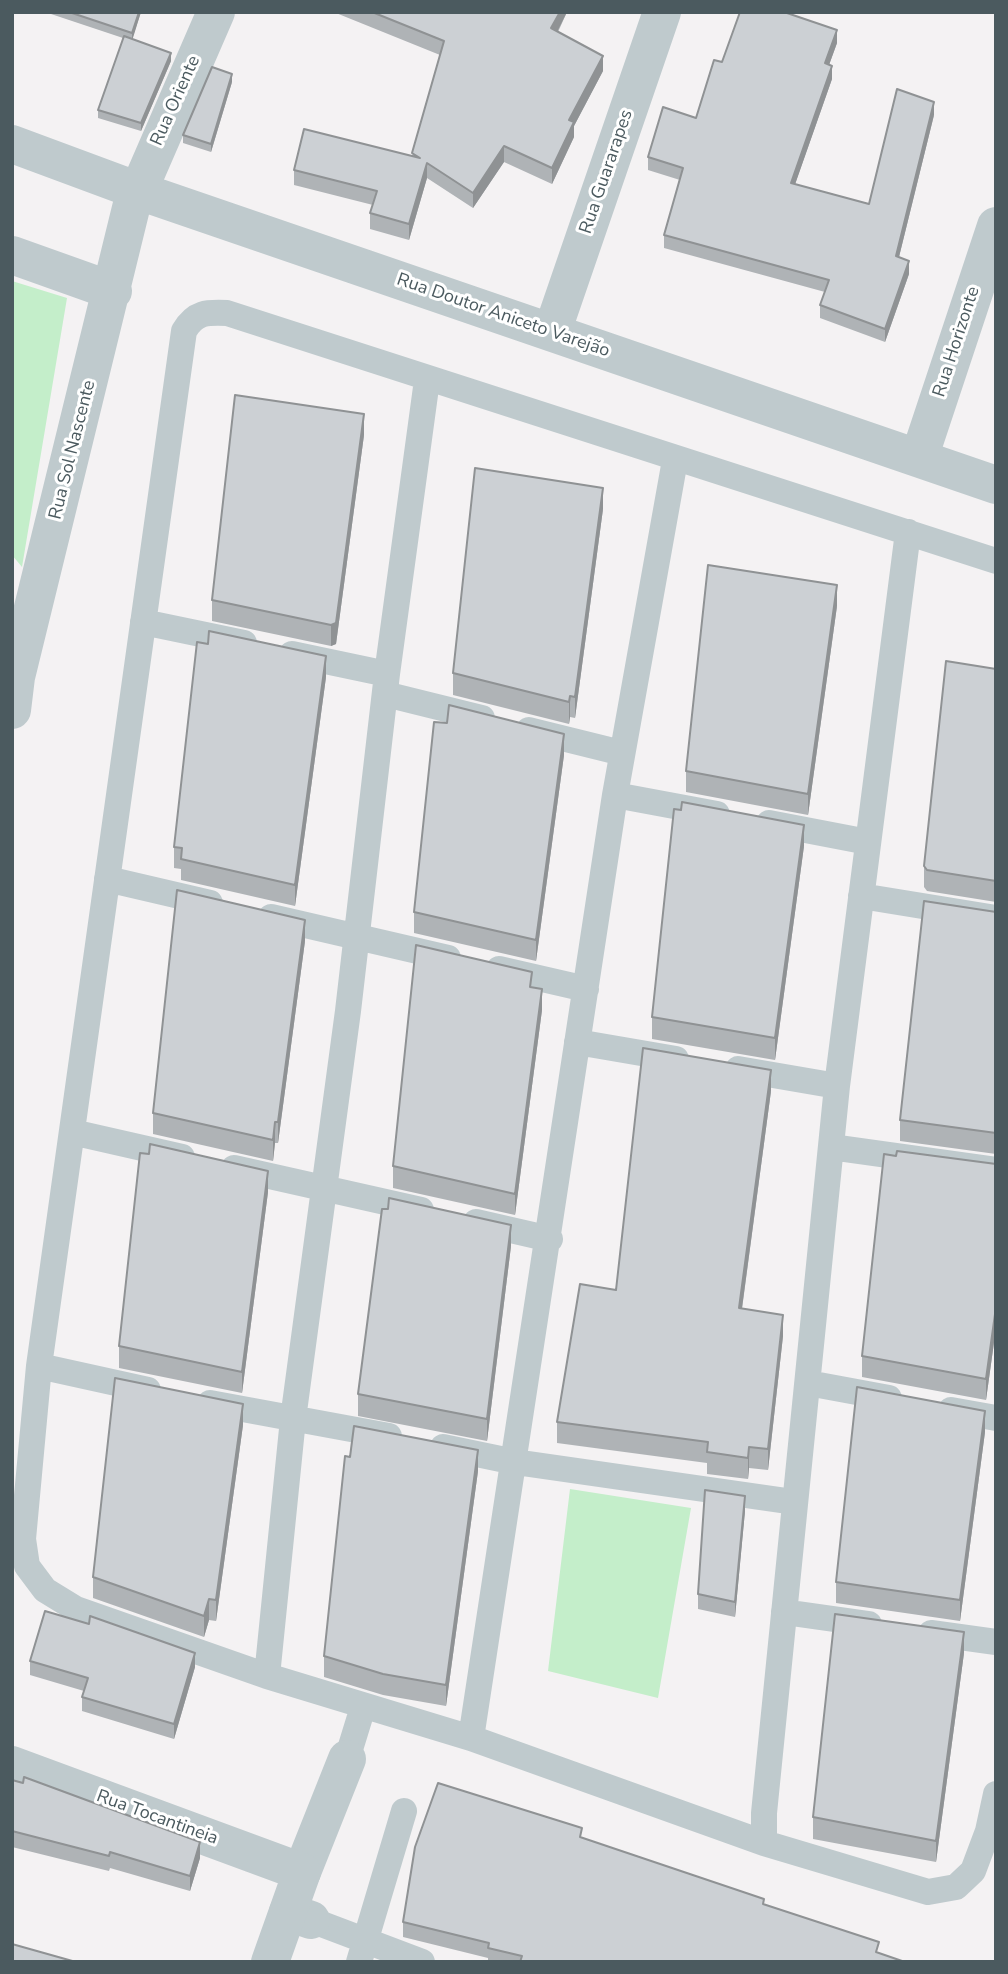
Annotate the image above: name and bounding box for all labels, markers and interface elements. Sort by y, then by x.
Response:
street label: Rua Oriente [147,53,205,149]
street label: Rua Guararapes [576,107,638,237]
street label: Rua Doutor Aniceto Varejão [394,269,612,363]
street label: Rua Horizonte [929,284,985,400]
street label: Rua Sol Nascente [45,378,101,522]
street label: Rua Tocantineia [93,1786,221,1850]

